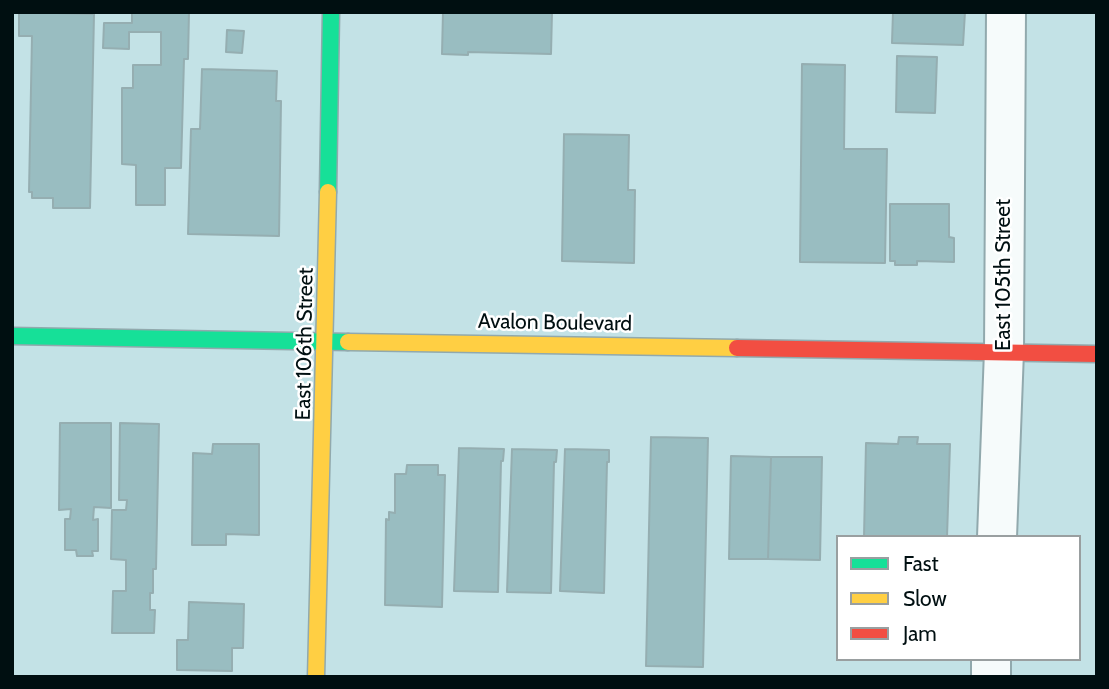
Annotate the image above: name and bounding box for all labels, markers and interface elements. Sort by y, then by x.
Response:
street label: East 105th Street [991,199,1017,351]
street label: East 106th Street [291,267,319,421]
street label: Avalon Boulevard [478,309,632,337]
legend [836,535,1081,661]
text: Fast [903,551,939,576]
text: Slow [903,586,947,611]
text: Jam [903,621,937,646]

